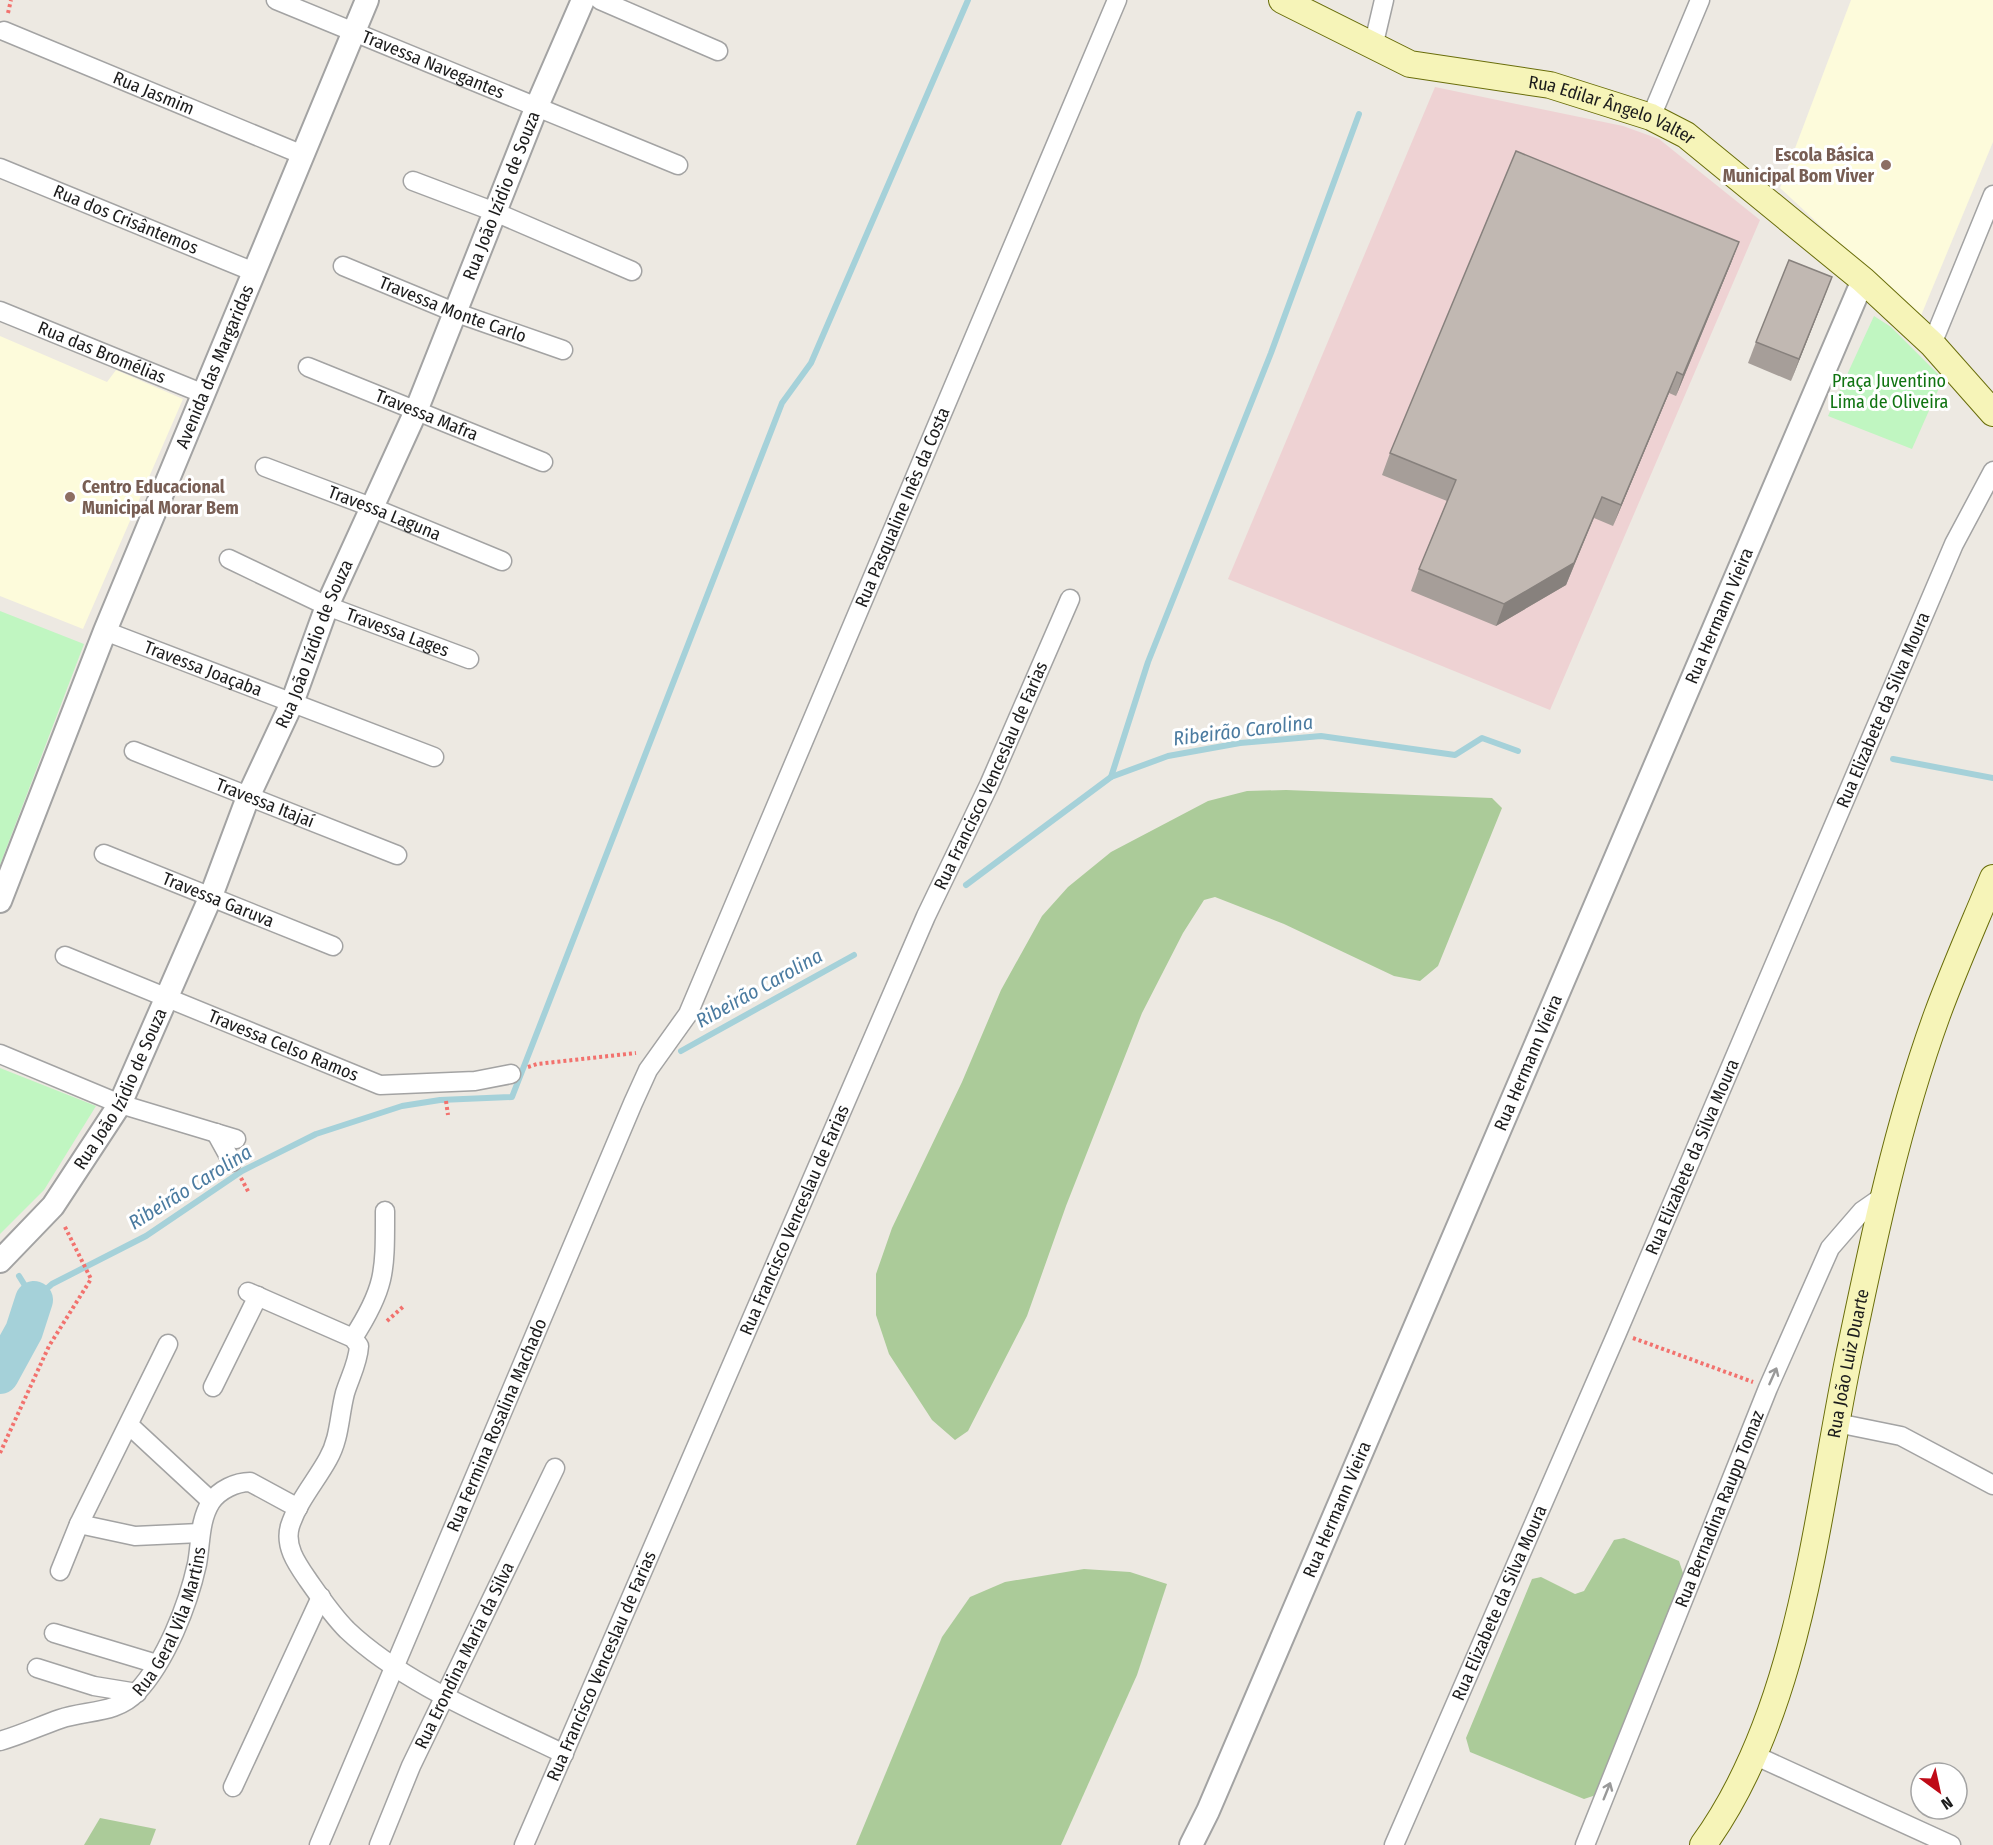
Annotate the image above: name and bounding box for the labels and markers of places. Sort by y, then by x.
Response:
place label: Escola Básica Municipal Bom Viver [1723,144,1874,187]
marker: Escola Básica Municipal Bom Viver [1879,158,1893,172]
place label: Centro Educacional Municipal Morar Bem [82,476,239,519]
marker: Centro Educacional Municipal Morar Bem [63,490,77,504]

